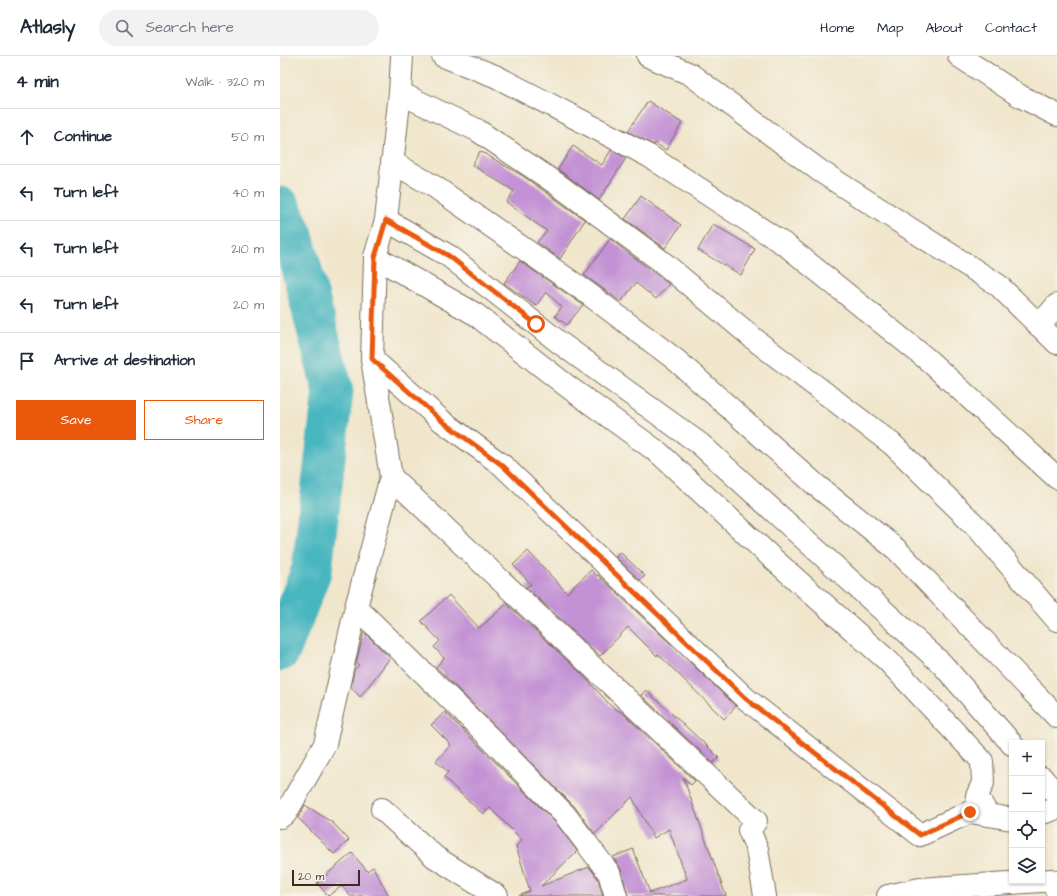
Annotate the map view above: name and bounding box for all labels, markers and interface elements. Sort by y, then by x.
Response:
search box [99,10,379,46]
text: Atlasly [20,14,75,41]
icon: search [113,17,135,39]
text: Search here [145,17,234,38]
text: Home [820,18,855,38]
text: Map [877,18,903,38]
text: About [925,18,963,38]
text: Contact [985,18,1037,38]
text: 4 min [16,70,59,94]
text: Walk · 320 m [185,73,264,91]
icon: ahead [16,126,38,148]
text: Continue [54,126,112,147]
text: 50 m [231,128,264,146]
icon: left [16,182,38,204]
text: Turn left [54,182,118,203]
text: 40 m [232,184,264,202]
icon: left [16,238,38,260]
text: Turn left [54,238,118,259]
text: 210 m [231,240,264,258]
icon: left [16,294,38,316]
text: Turn left [54,294,118,315]
text: 20 m [233,296,264,314]
route start [527,315,545,333]
icon: arrive [16,350,38,372]
text: Arrive at destination [54,350,195,371]
button: Save [16,400,136,440]
button: Share [144,400,264,440]
map controls [1009,740,1045,884]
button: + [1009,740,1045,776]
button: − [1009,776,1045,812]
route end [961,803,979,821]
button: locate [1009,812,1045,848]
button: layers [1009,848,1045,884]
scale bar [292,868,360,887]
text: 20 m [298,869,324,884]

